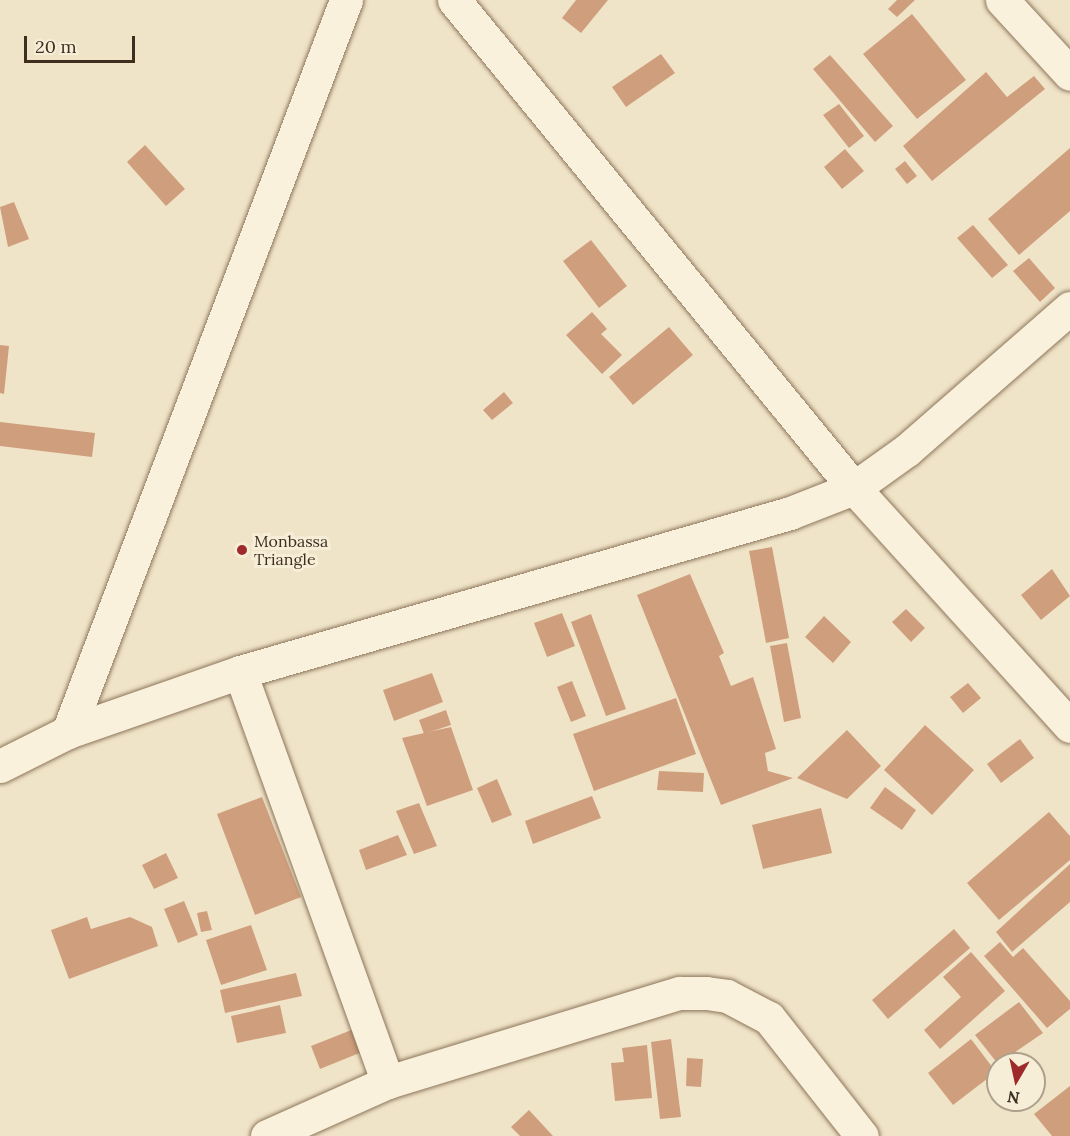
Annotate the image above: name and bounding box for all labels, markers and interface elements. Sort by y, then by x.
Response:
scale bar [27,24,138,62]
text: 20 m [35,35,77,58]
place label: Monbassa Triangle [254,531,328,569]
marker: Monbassa Triangle [235,543,249,557]
north arrow [986,1052,1046,1112]
text: N [1006,1087,1021,1109]

